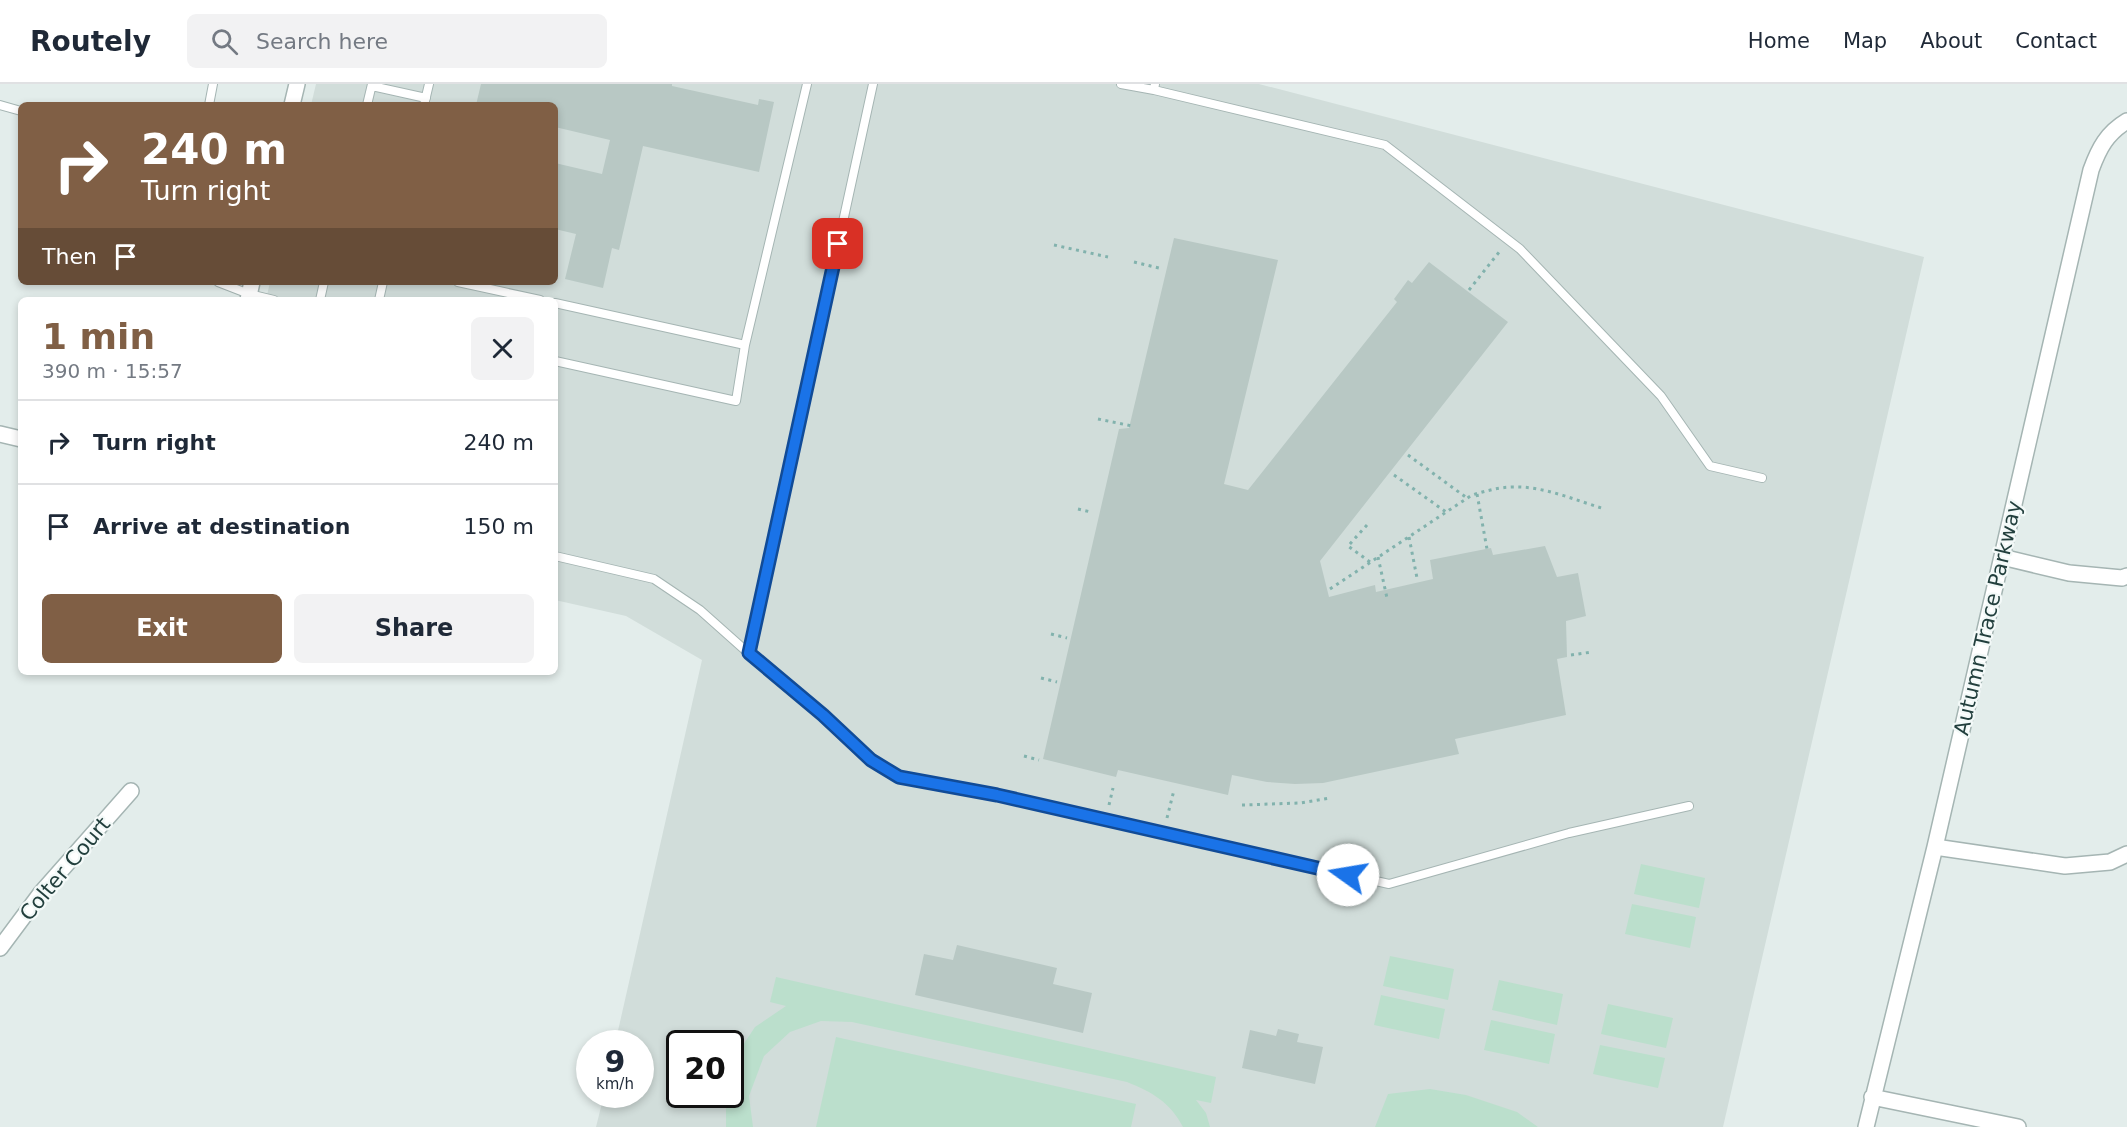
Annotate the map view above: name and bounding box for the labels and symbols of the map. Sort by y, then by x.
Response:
pin [812,218,863,269]
street label: Autumn Trace Parkway [1949,498,2027,738]
street label: Colter Court [15,812,115,926]
position arrow [1316,843,1380,907]
speed limit sign: 20 [666,1030,744,1108]

